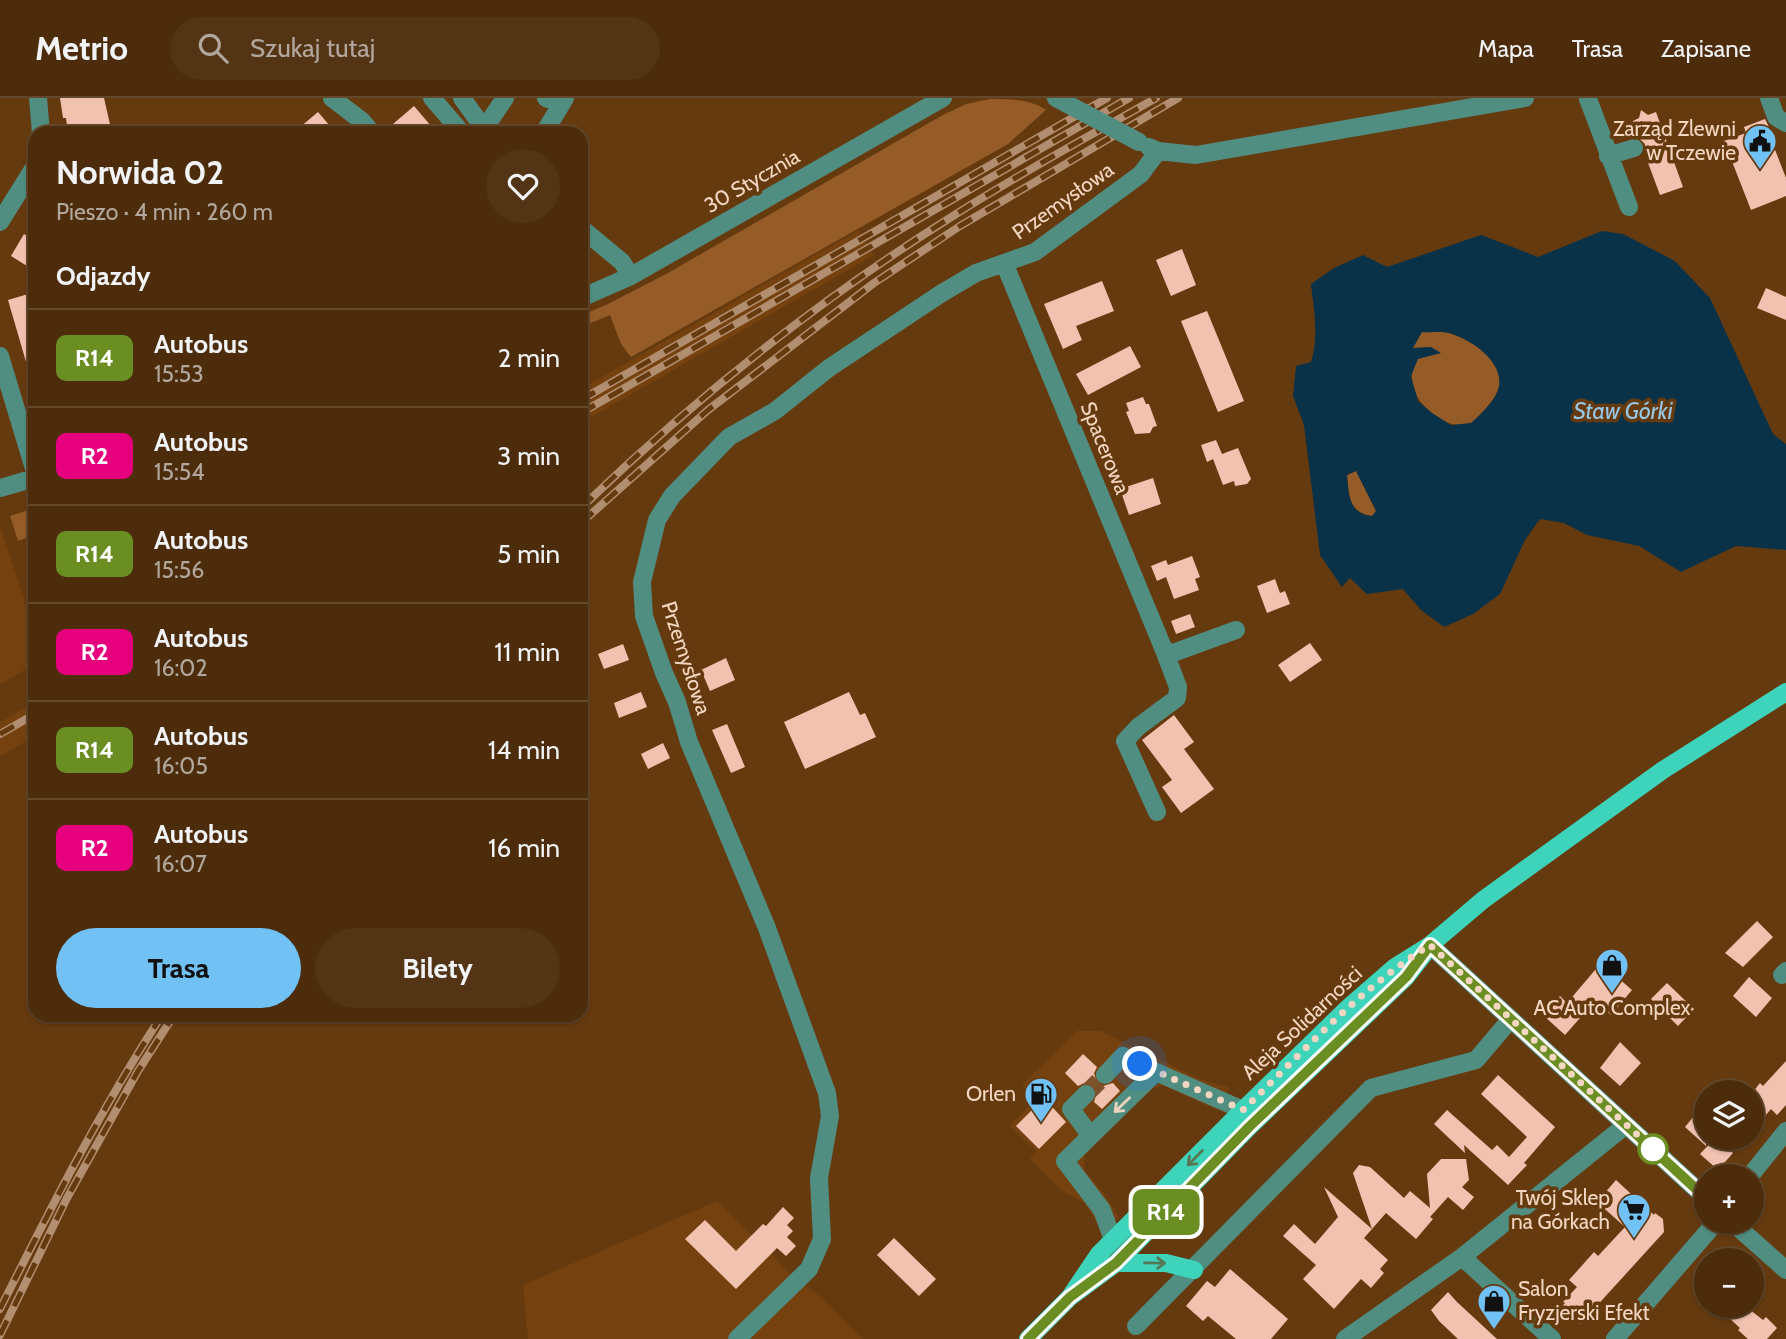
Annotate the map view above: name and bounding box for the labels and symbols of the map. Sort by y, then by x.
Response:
place label: Zarząd Zlewni w Tczewie [1613,116,1736,165]
public building icon: Zarząd Zlewni w Tczewie [1741,122,1779,171]
street label: 30 Stycznia [700,143,804,218]
street label: Przemysłowa [1007,157,1118,245]
water label: Staw Górki [1573,397,1674,425]
street label: Spacerowa [1076,398,1135,498]
street label: Przemysłowa [656,598,717,718]
shop icon: AC Auto Complex [1593,946,1631,995]
street label: Aleja Solidarności [1236,961,1368,1085]
place label: AC Auto Complex [1533,995,1691,1020]
your location [1122,1046,1157,1081]
fuel station icon: Orlen [1022,1075,1060,1124]
place label: Orlen [966,1081,1016,1106]
one-way arrow [1114,1096,1131,1113]
unlabelled marker [1638,1134,1668,1164]
one-way arrow [1186,1149,1203,1166]
place label: Twój Sklep na Górkach [1511,1185,1610,1234]
line badge: R14 [1126,1189,1206,1235]
supermarket icon: Twój Sklep na Górkach [1615,1191,1653,1240]
one-way arrow [1143,1257,1166,1270]
place label: Salon Fryzjerski Efekt [1518,1276,1650,1326]
shop icon: Salon Fryzjerski Efekt [1475,1282,1513,1331]

